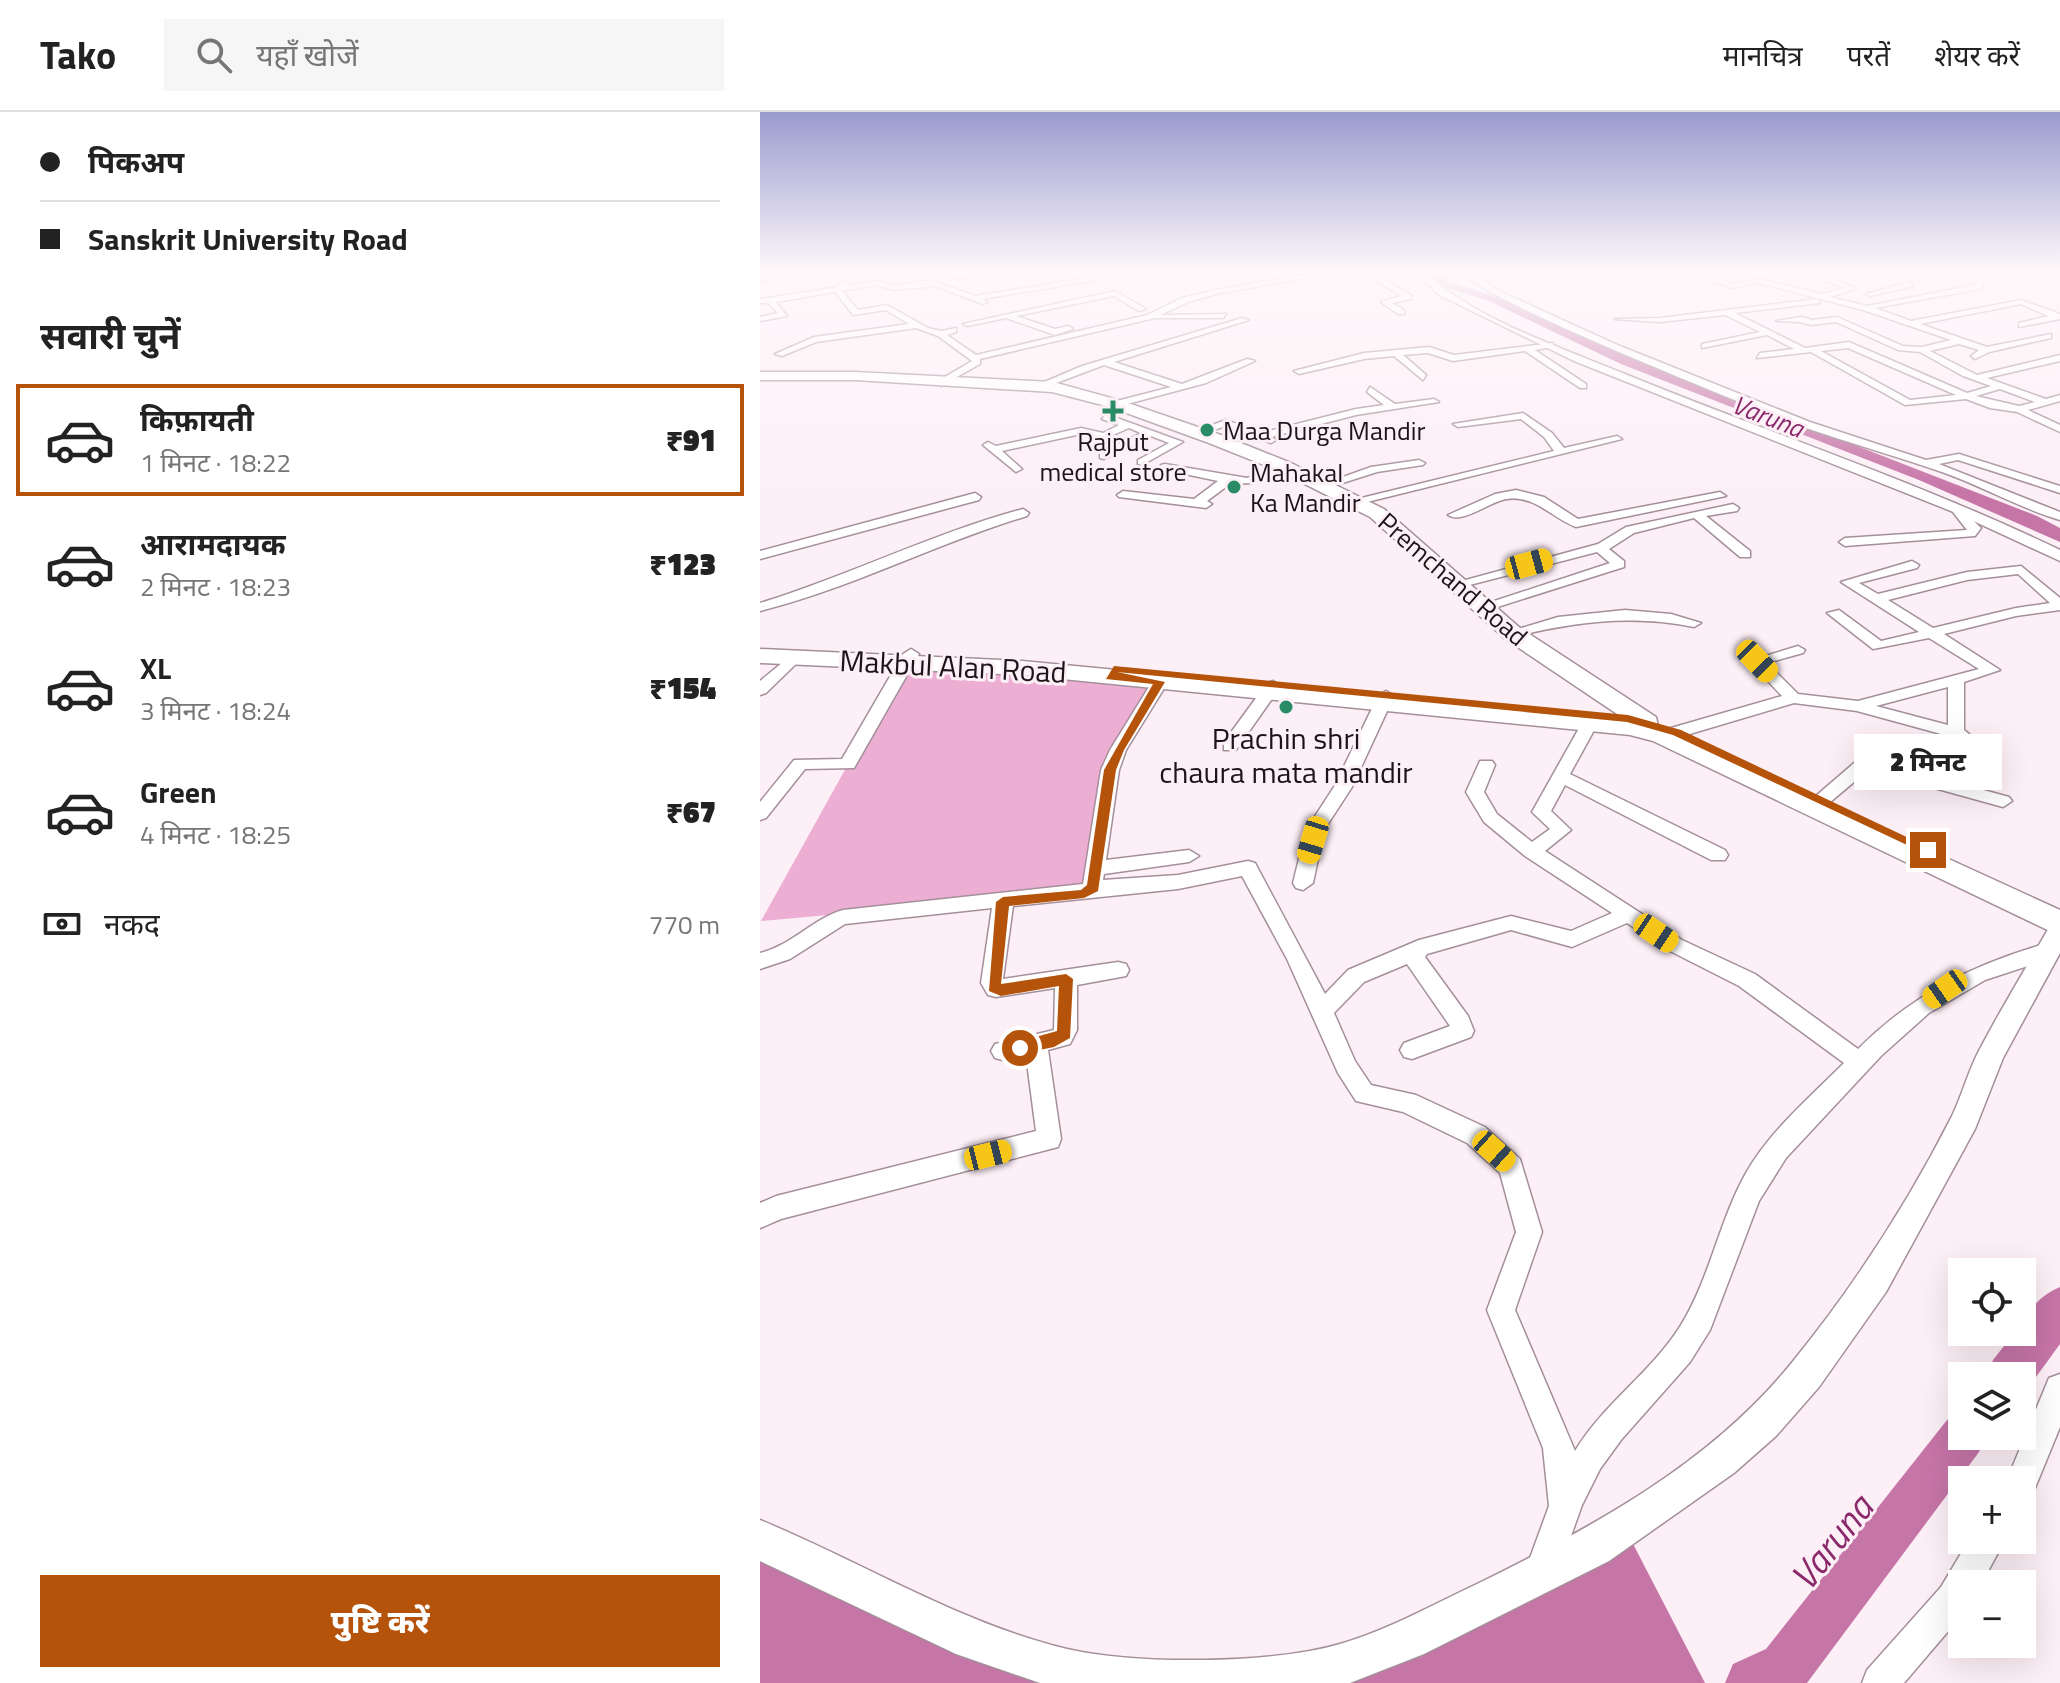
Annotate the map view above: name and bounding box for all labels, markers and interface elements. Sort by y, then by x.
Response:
search box [164,19,724,91]
text: Tako [40,26,116,84]
text: यहाँ खोजें [256,32,358,78]
icon: search [192,33,236,77]
text: मानचित्र [1723,34,1803,77]
text: परतें [1847,34,1890,77]
text: शेयर करें [1934,34,2020,77]
text: पिकअप [88,139,184,185]
text: Sanskrit University Road [88,216,408,262]
text: सवारी चुनें [40,308,180,363]
water label: Varuna [1727,385,1811,448]
text: किफ़ायती [140,397,254,443]
marker: Rajput medical store [1102,400,1124,422]
icon: car [44,404,116,476]
place label: Maa Durga Mandir [1223,411,1425,450]
text: ₹91 [666,417,716,463]
marker: Maa Durga Mandir [1198,421,1216,439]
place label: Rajput medical store [1039,422,1187,491]
text: 1 मिनट · 18:22 [140,443,291,482]
place label: Mahakal Ka Mandir [1250,453,1361,522]
marker: Mahakal Ka Mandir [1225,478,1243,496]
street label: Premchand Road [1370,503,1536,655]
text: आरामदायक [140,521,286,567]
icon: car [44,528,116,600]
text: ₹123 [649,541,716,587]
car [1503,546,1555,582]
text: 2 मिनट · 18:23 [140,567,291,606]
car [1732,635,1782,687]
street label: Makbul Alan Road [838,637,1068,695]
text: XL [140,645,171,691]
icon: car [44,652,116,724]
text: ₹154 [649,665,716,711]
text: 3 मिनट · 18:24 [140,691,291,730]
marker: Prachin shri chaura mata mandir [1277,698,1295,716]
place label: Prachin shri chaura mata mandir [1159,715,1413,795]
callout: 2 मिनट [1854,734,2002,790]
text: 2 मिनट [1890,742,1966,781]
text: Green [140,769,217,815]
icon: car [44,776,116,848]
text: ₹67 [666,789,716,835]
car [1295,814,1331,866]
text: 4 मिनट · 18:25 [140,815,291,854]
route end [1910,832,1946,868]
text: नकद [104,901,160,947]
icon: cash [40,902,84,946]
text: 770 m [649,905,720,944]
car [1629,910,1683,956]
car [1918,965,1972,1013]
route start [1002,1030,1038,1066]
car [1468,1126,1520,1176]
car [962,1138,1014,1172]
map controls [1948,1258,2036,1658]
button: locate [1948,1258,2036,1346]
button: layers [1948,1362,2036,1450]
button: + [1948,1466,2036,1554]
water label: Varuna [1775,1480,1888,1602]
button: − [1948,1570,2036,1658]
button: पुष्टि करें [40,1575,720,1667]

